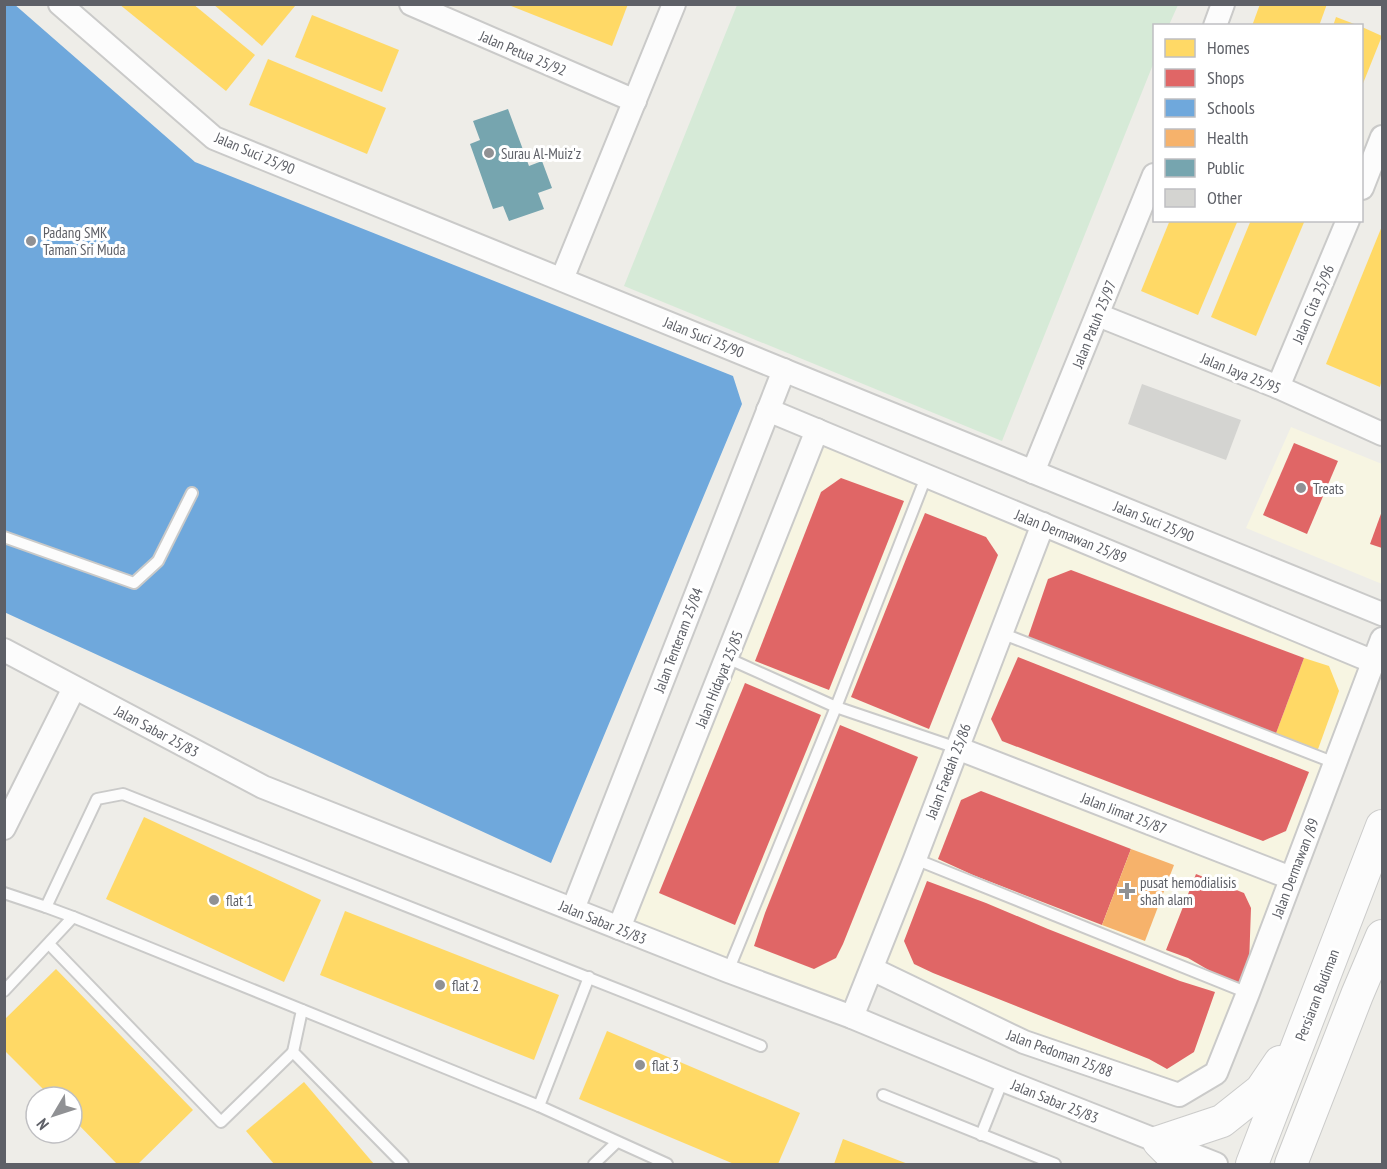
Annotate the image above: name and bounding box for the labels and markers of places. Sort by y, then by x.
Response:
place label: Surau Al-Muiz'z [501,144,581,163]
marker: Surau Al-Muiz'z [482,146,496,160]
place label: Padang SMK Taman Sri Muda [43,223,126,259]
marker: Padang SMK Taman Sri Muda [24,234,38,248]
place label: Treats [1313,479,1344,498]
marker: Treats [1294,481,1308,495]
place label: pusat hemodialisis shah alam [1140,873,1236,909]
marker: pusat hemodialisis shah alam [1118,882,1136,900]
place label: flat 1 [226,891,253,910]
marker: flat 1 [207,893,221,907]
place label: flat 2 [452,976,479,995]
marker: flat 2 [433,978,447,992]
place label: flat 3 [652,1056,679,1075]
marker: flat 3 [633,1058,647,1072]

